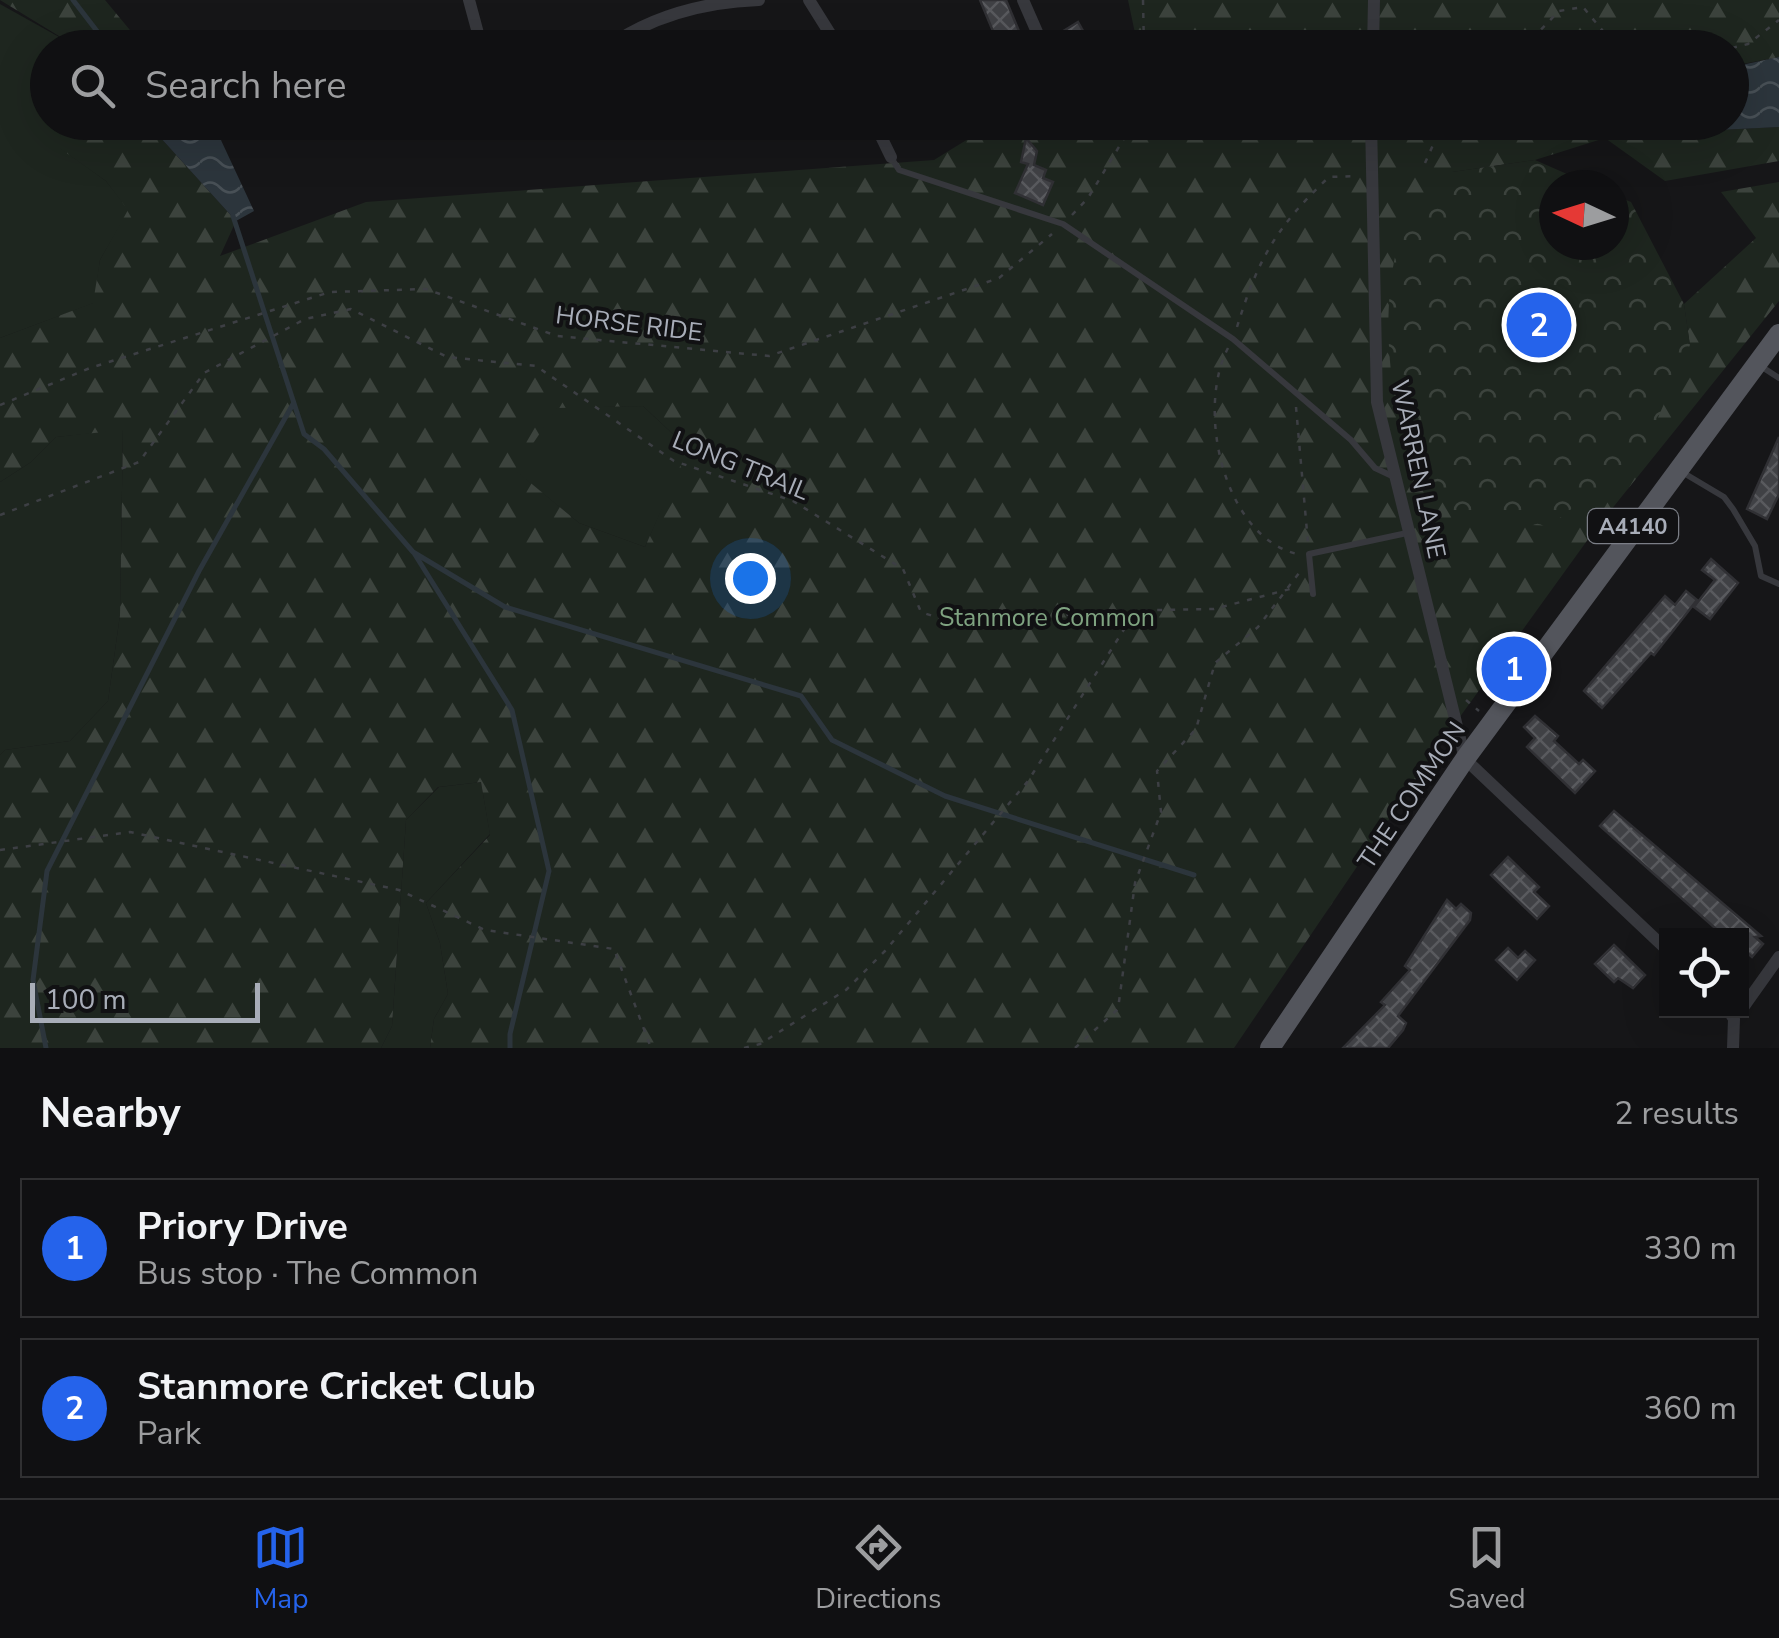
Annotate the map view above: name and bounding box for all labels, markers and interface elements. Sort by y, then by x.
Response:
search box [30,30,1749,140]
icon: search [65,58,120,113]
text: Search here [145,60,346,111]
north arrow [1539,170,1629,260]
pin: 2 [1506,288,1572,362]
street label: HORSE RIDE [554,298,704,350]
street label: WARREN LANE [1383,377,1454,562]
street label: LONG TRAIL [667,423,814,509]
road number: A4140 [1588,509,1678,543]
your location [725,553,776,604]
park label: Stanmore Common [939,601,1155,635]
pin: 1 [1482,632,1546,706]
street label: THE COMMON [1350,715,1474,876]
map controls [1659,928,1749,1018]
button: locate [1659,928,1749,1018]
scale bar [30,978,260,1023]
text: 100 m [45,981,127,1019]
text: Nearby [40,1085,181,1142]
text: 2 results [1614,1092,1739,1135]
text: Priory Drive [137,1201,348,1252]
text: 1 [65,1227,84,1270]
text: 330 m [1644,1227,1737,1270]
text: Bus stop · The Common [137,1252,478,1295]
text: Stanmore Cricket Club [137,1361,535,1412]
text: 2 [65,1387,84,1430]
text: 360 m [1644,1387,1737,1430]
text: Park [137,1412,201,1455]
tab: Map [253,1520,308,1618]
tab: Directions [815,1520,941,1618]
tab: Saved [1448,1520,1526,1618]

